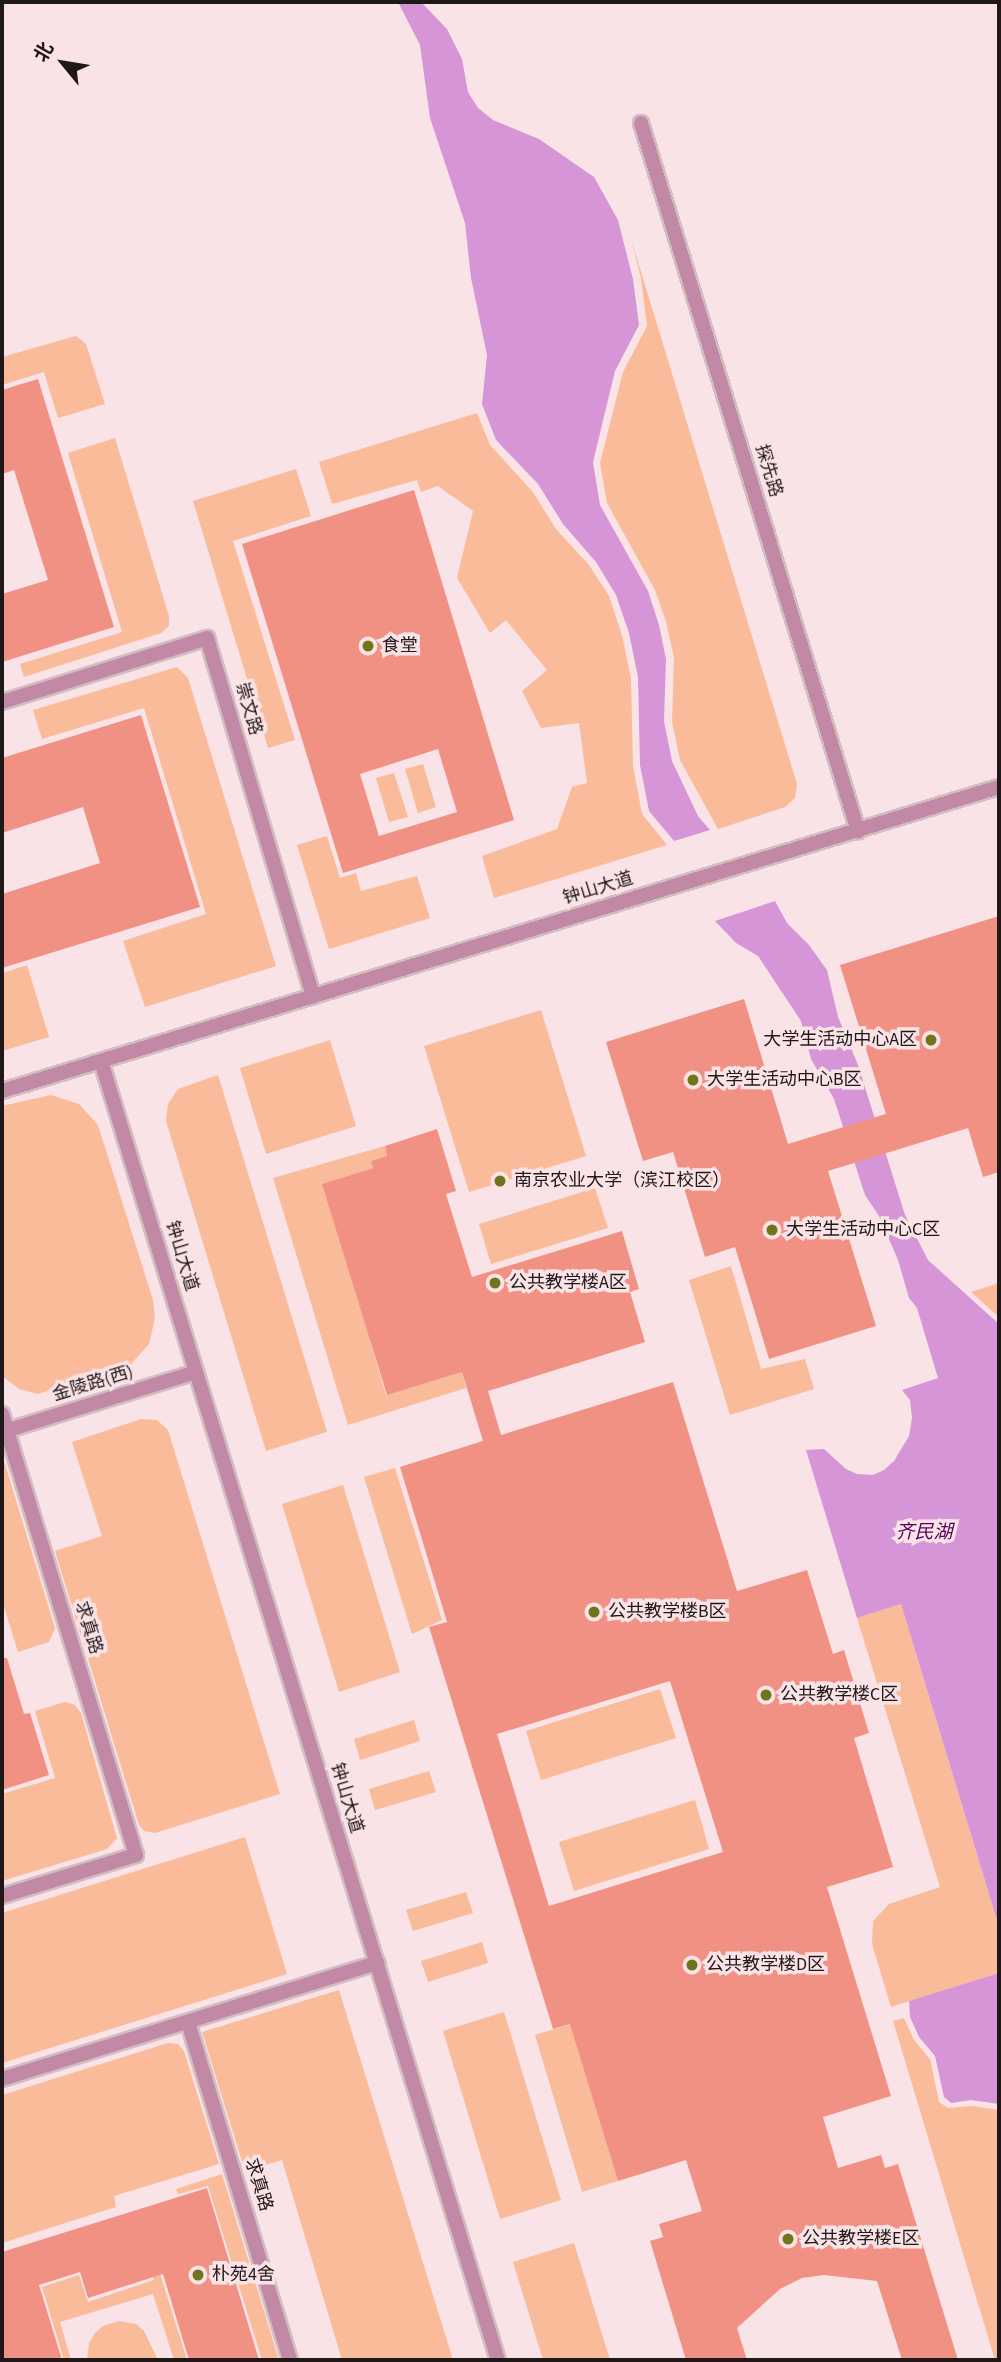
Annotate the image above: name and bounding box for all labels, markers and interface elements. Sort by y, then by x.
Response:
north arrow [28,28,98,98]
text: 北 [28,37,61,67]
street label: 探先路 [750,442,786,500]
place label: 食堂 [382,635,418,657]
marker: 食堂 [360,638,376,654]
street label: 崇文路 [230,680,266,738]
street label: 钟山大道 [560,868,636,910]
place label: 大学生活动中心A区 [763,1029,917,1051]
marker: 大学生活动中心A区 [923,1032,939,1048]
place label: 大学生活动中心B区 [707,1069,862,1091]
marker: 大学生活动中心B区 [685,1072,701,1088]
place label: 南京农业大学（滨江校区） [514,1170,730,1192]
marker: 南京农业大学（滨江校区） [492,1173,508,1189]
street label: 钟山大道 [160,1218,202,1294]
place label: 大学生活动中心C区 [786,1219,940,1241]
marker: 大学生活动中心C区 [764,1222,780,1238]
place label: 公共教学楼A区 [509,1272,627,1294]
marker: 公共教学楼A区 [487,1275,503,1291]
street label: 金陵路(西) [50,1362,136,1406]
water label: 齐民湖 [896,1522,952,1544]
street label: 求真路 [70,1599,106,1657]
place label: 公共教学楼B区 [608,1601,727,1623]
marker: 公共教学楼B区 [586,1604,602,1620]
place label: 公共教学楼C区 [780,1684,898,1706]
marker: 公共教学楼C区 [758,1687,774,1703]
street label: 钟山大道 [325,1760,367,1836]
place label: 公共教学楼D区 [706,1954,825,1976]
marker: 公共教学楼D区 [684,1957,700,1973]
street label: 求真路 [240,2156,276,2214]
place label: 公共教学楼E区 [802,2228,919,2250]
marker: 公共教学楼E区 [780,2231,796,2247]
place label: 朴苑4舍 [212,2264,275,2286]
marker: 朴苑4舍 [190,2267,206,2283]

